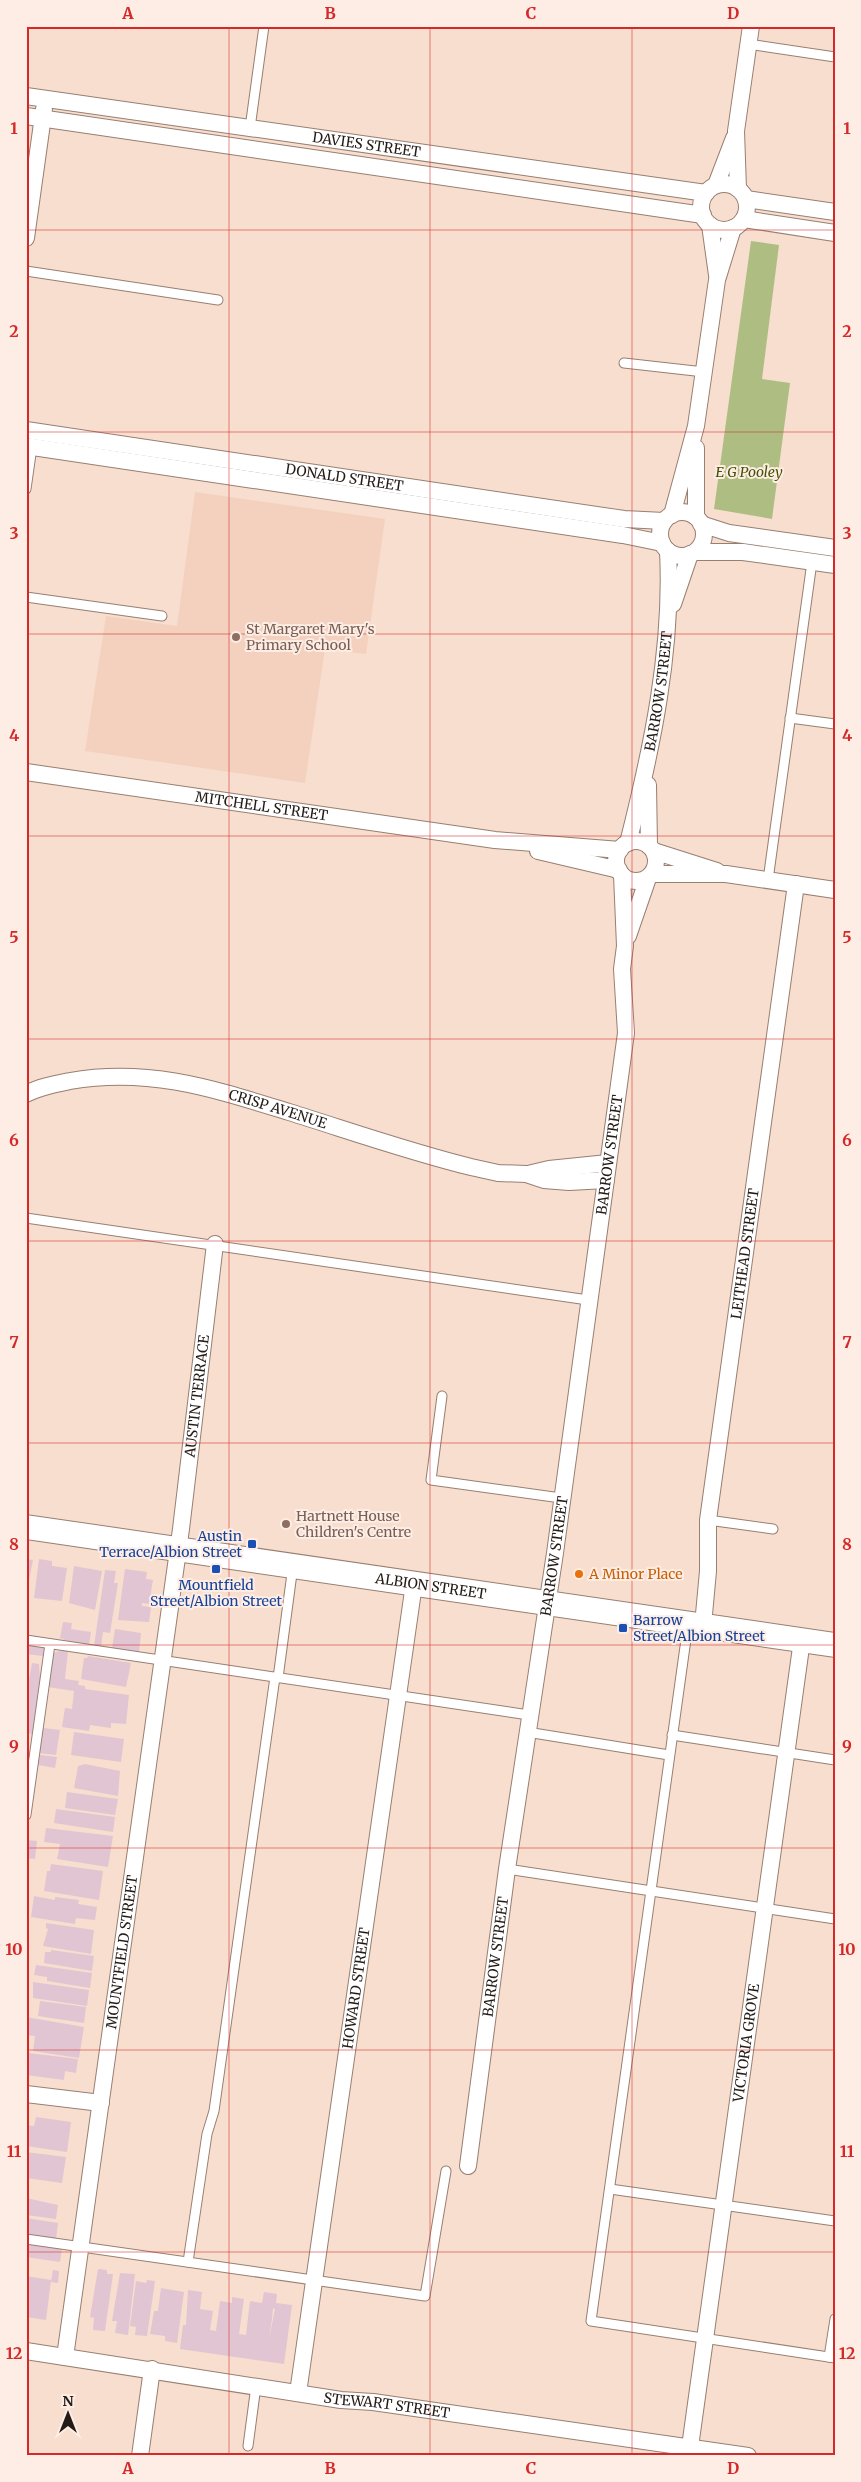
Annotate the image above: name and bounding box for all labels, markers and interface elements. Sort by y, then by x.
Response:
text: A [121,3,134,23]
text: B [324,3,336,23]
text: C [526,3,536,23]
text: D [727,3,739,23]
text: 1 [10,118,18,138]
text: 1 [843,118,851,138]
street label: DAVIES STREET [311,128,422,161]
text: 2 [9,321,19,341]
text: 2 [842,321,852,341]
street label: DONALD STREET [284,460,405,495]
park label: E G Pooley [715,463,783,481]
text: 3 [9,523,19,543]
text: 3 [842,523,852,543]
place label: St Margaret Mary's Primary School [246,620,375,654]
street label: BARROW STREET [640,630,676,753]
marker: St Margaret Mary's Primary School [230,631,242,643]
text: 4 [9,725,19,745]
text: 4 [842,725,852,745]
street label: MITCHELL STREET [194,788,329,825]
text: 5 [9,927,19,947]
text: 5 [842,927,852,947]
street label: CRISP AVENUE [227,1085,329,1132]
street label: BARROW STREET [592,1093,627,1216]
text: 6 [9,1130,19,1150]
text: 6 [842,1130,852,1150]
street label: LEITHEAD STREET [727,1187,763,1320]
text: 7 [9,1332,19,1352]
text: 7 [842,1332,852,1352]
street label: AUSTIN TERRACE [181,1334,213,1459]
street label: BARROW STREET [537,1495,572,1617]
place label: Hartnett House Children's Centre [296,1507,411,1541]
marker: Hartnett House Children's Centre [280,1518,292,1530]
place label: Austin Terrace/Albion Street [99,1527,243,1561]
text: 8 [9,1534,19,1554]
text: 8 [842,1534,852,1554]
marker: Austin Terrace/Albion Street [246,1538,258,1550]
marker: Mountfield Street/Albion Street [210,1563,222,1575]
place label: A Minor Place [588,1565,683,1583]
marker: A Minor Place [573,1568,585,1580]
street label: ALBION STREET [373,1569,488,1603]
place label: Mountfield Street/Albion Street [150,1576,282,1610]
place label: Barrow Street/Albion Street [633,1611,765,1645]
marker: Barrow Street/Albion Street [617,1622,629,1634]
text: 9 [9,1736,19,1756]
text: 9 [842,1736,852,1756]
street label: MOUNTFIELD STREET [102,1874,141,2030]
street label: BARROW STREET [479,1895,512,2018]
street label: HOWARD STREET [338,1926,374,2050]
text: 10 [5,1939,23,1959]
text: 10 [838,1939,856,1959]
street label: VICTORIA GROVE [729,1982,763,2104]
text: 11 [7,2141,22,2161]
text: 11 [840,2141,855,2161]
text: 12 [6,2343,22,2363]
text: 12 [839,2343,855,2363]
street label: STEWART STREET [322,2388,451,2422]
north arrow [42,2390,92,2440]
text: N [62,2392,74,2410]
text: A [121,2458,134,2478]
text: B [324,2458,336,2478]
text: C [526,2458,536,2478]
text: D [727,2458,739,2478]

